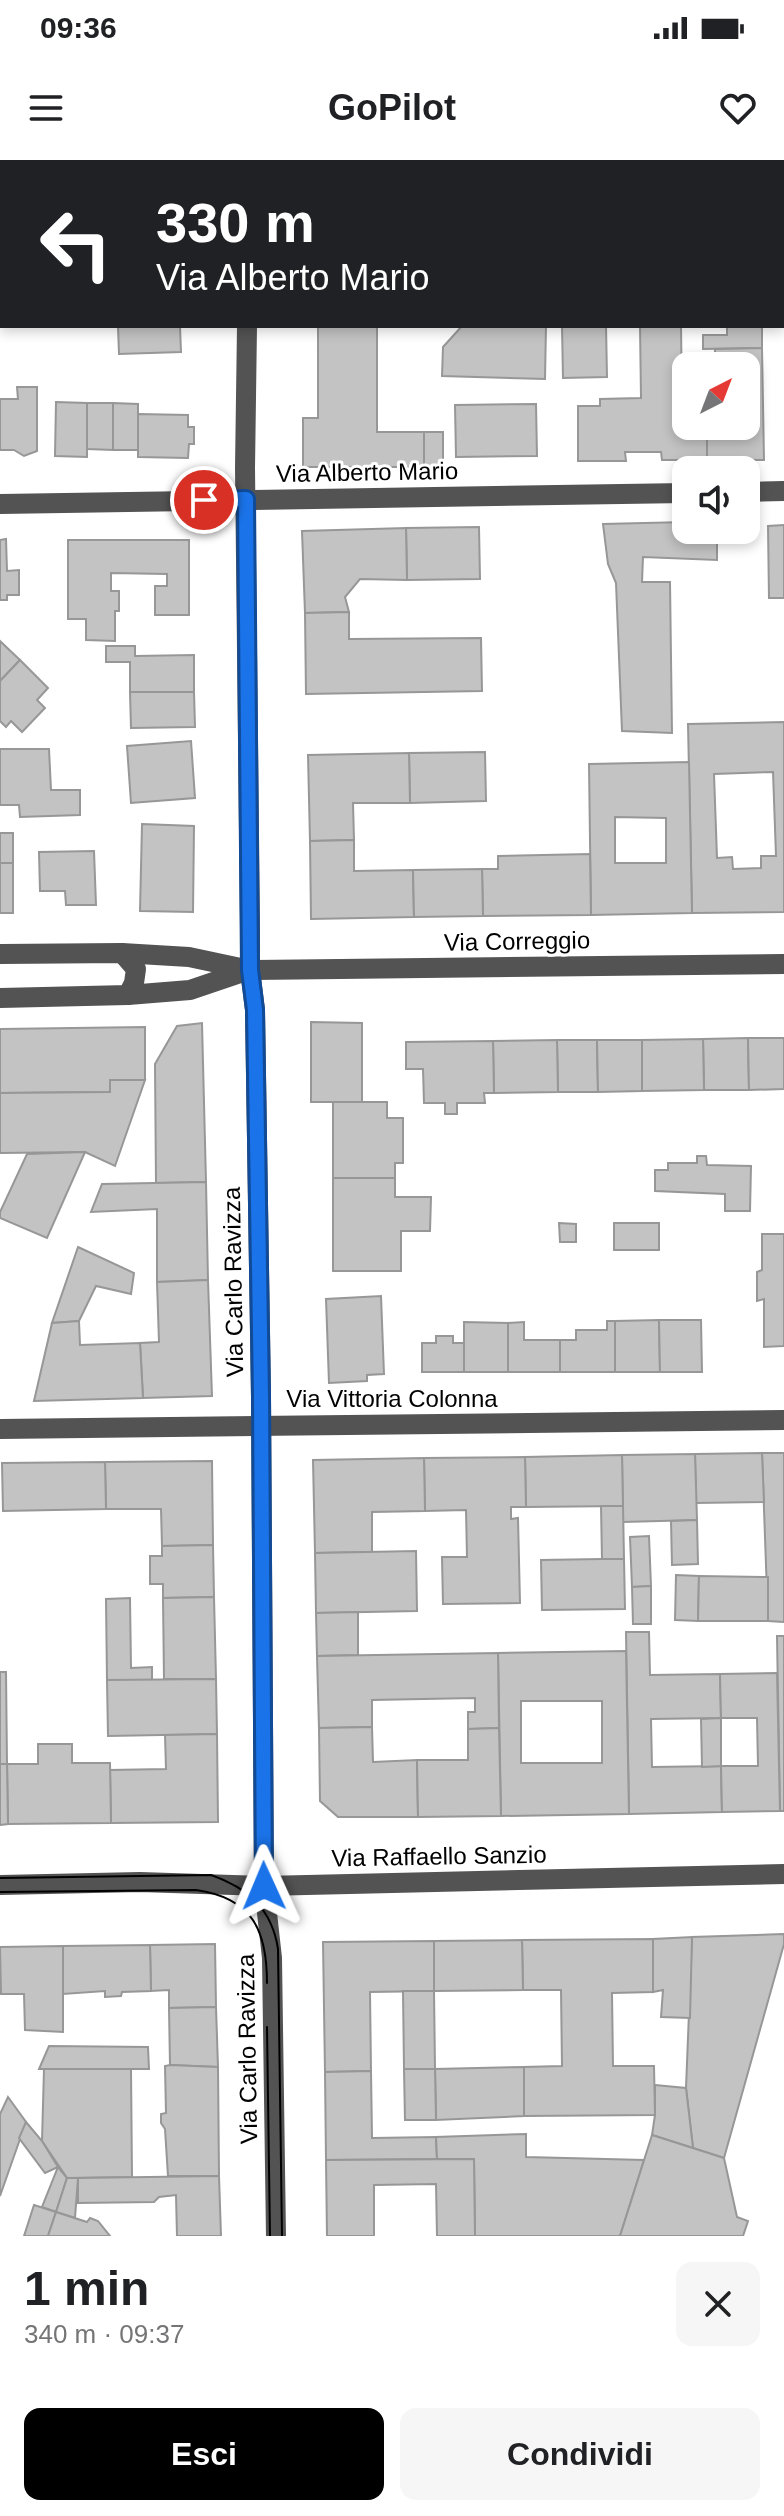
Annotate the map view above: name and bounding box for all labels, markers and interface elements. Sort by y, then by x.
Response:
text: 09:36 [40,11,117,44]
icon: menu [24,86,68,130]
icon: heart [716,86,760,130]
text: GoPilot [328,87,456,128]
text: 330 m [156,191,315,254]
icon: left [24,192,128,296]
text: Via Alberto Mario [156,257,429,298]
north arrow [672,352,760,440]
map controls [672,352,760,544]
button: sound [672,456,760,544]
street label: Via Alberto Mario [276,457,458,487]
pin [170,466,238,534]
icon: arrive [182,478,226,522]
street label: Via Correggio [444,926,590,956]
street label: Via Carlo Ravizza [218,1186,248,1377]
street label: Via Vittoria Colonna [286,1385,498,1412]
street label: Via Raffaello Sanzio [331,1841,547,1871]
position arrow [222,1844,306,1928]
street label: Via Carlo Ravizza [232,1953,262,2144]
text: 1 min [24,2262,149,2315]
button: close [676,2262,760,2346]
text: 340 m · 09:37 [24,2319,184,2349]
button: Esci [24,2408,384,2500]
button: Condividi [400,2408,760,2500]

